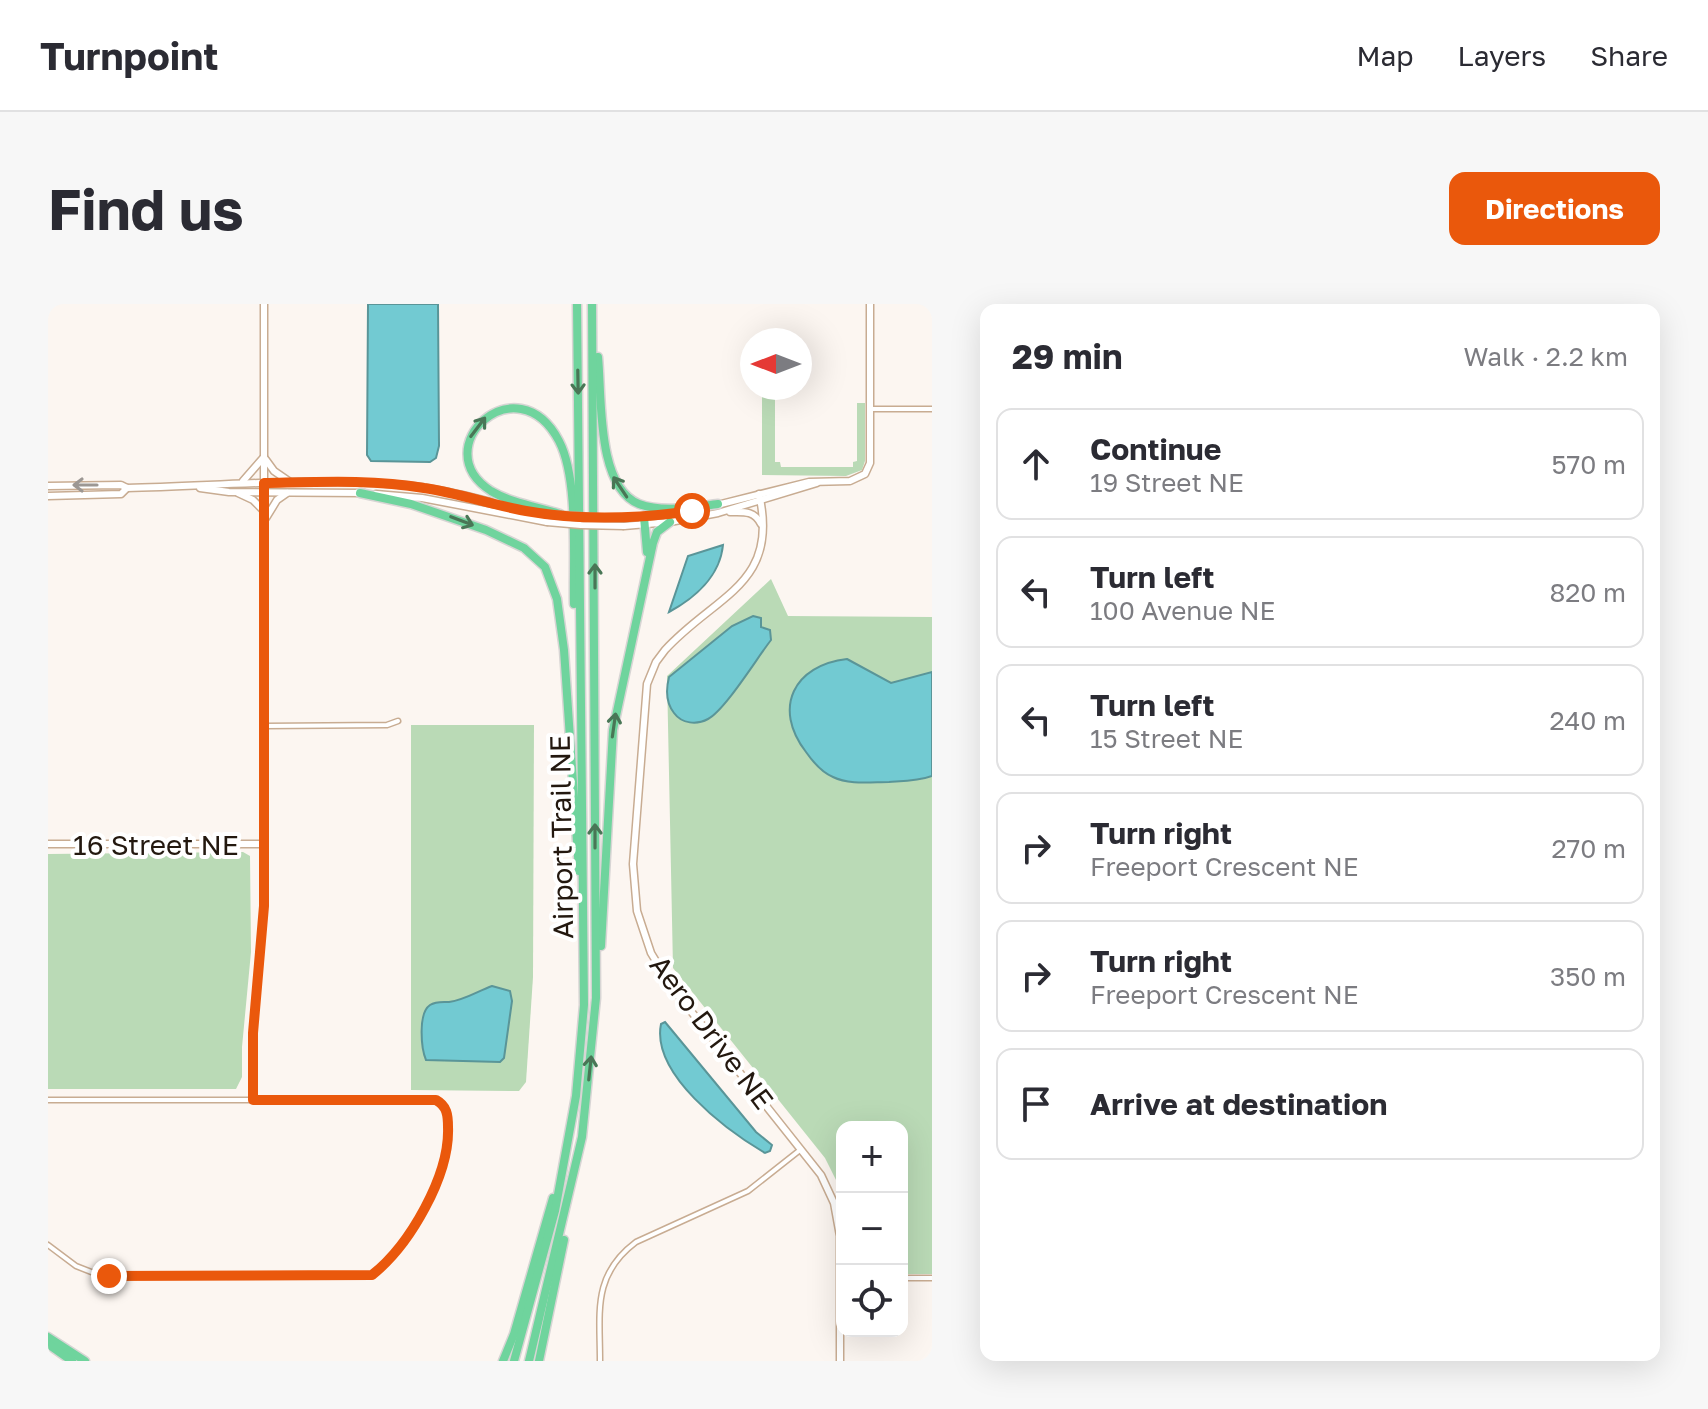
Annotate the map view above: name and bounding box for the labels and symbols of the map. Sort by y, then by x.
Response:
north arrow [740,328,812,400]
one-way arrow [570,368,586,395]
one-way arrow [470,417,487,438]
one-way arrow [612,476,629,498]
one-way arrow [72,477,99,493]
route start [674,493,710,529]
one-way arrow [449,515,474,529]
one-way arrow [587,563,603,590]
one-way arrow [607,713,622,738]
street label: Airport Trail NE [543,735,579,939]
one-way arrow [588,823,603,850]
street label: 16 Street NE [73,828,239,861]
street label: Aero Drive NE [643,949,781,1115]
one-way arrow [583,1055,598,1082]
route end [91,1258,127,1294]

